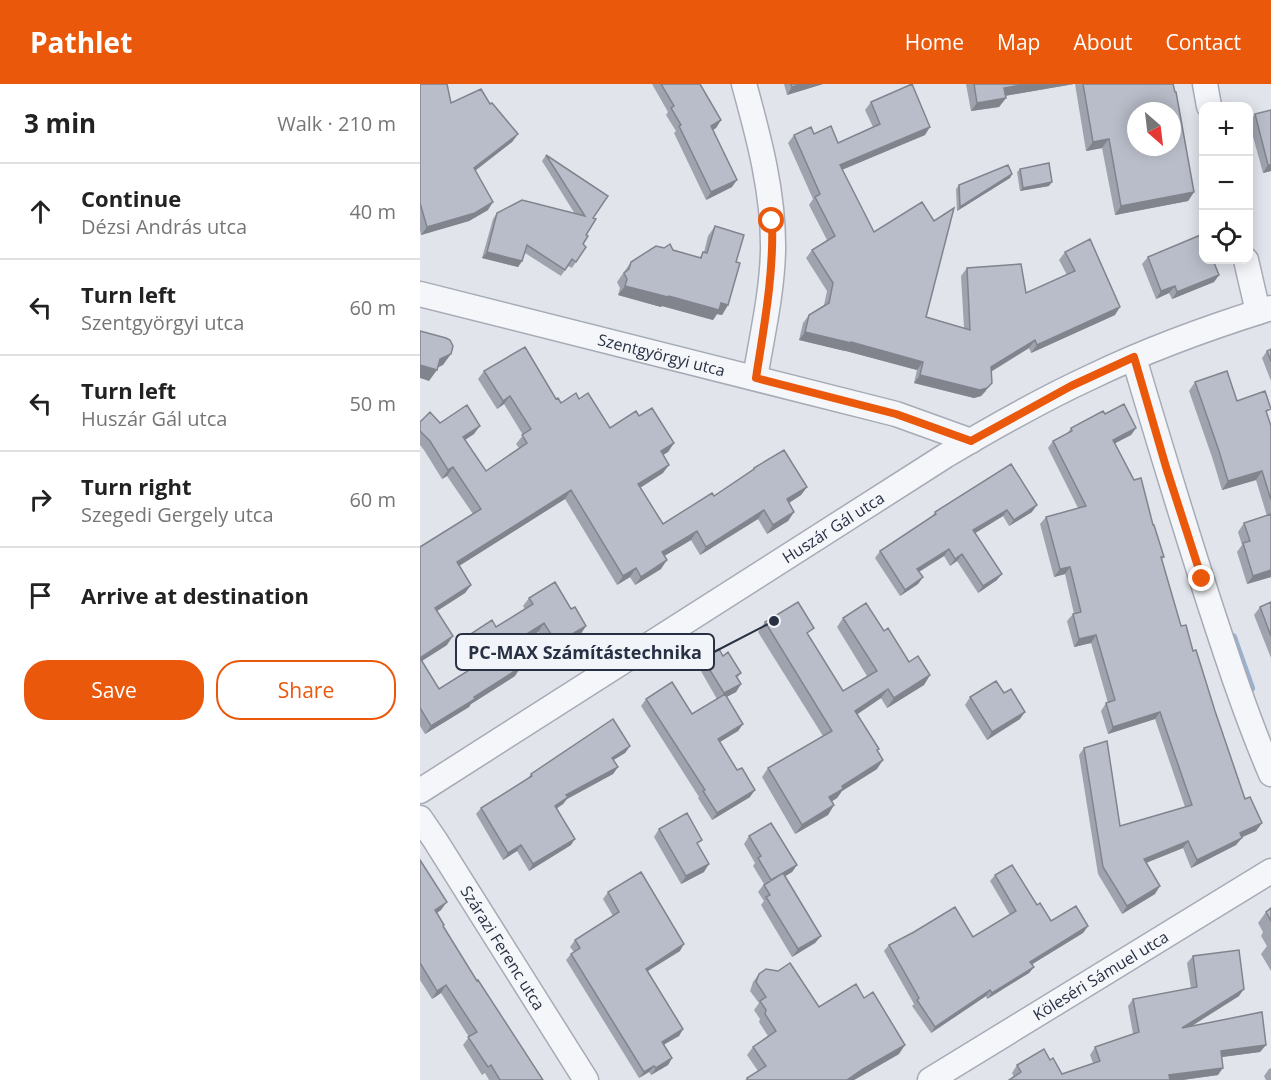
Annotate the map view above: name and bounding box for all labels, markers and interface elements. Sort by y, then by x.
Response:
text: Pathlet [30,23,132,61]
text: Home [905,28,964,56]
text: Map [997,28,1040,56]
text: About [1073,28,1133,56]
text: Contact [1166,28,1241,56]
north arrow [1127,102,1181,156]
map controls [1199,102,1253,264]
button: + [1199,102,1253,156]
text: 3 min [24,105,96,141]
text: Walk · 210 m [277,110,396,137]
button: − [1199,156,1253,210]
text: Continue [81,183,181,213]
icon: ahead [24,195,57,228]
text: 40 m [349,198,396,225]
route start [758,207,784,233]
button: locate [1199,210,1253,264]
text: Dézsi András utca [81,213,247,240]
text: Turn left [81,279,176,309]
icon: left [24,291,57,324]
text: 60 m [349,294,396,321]
text: Szentgyörgyi utca [81,309,244,336]
street label: Szentgyörgyi utca [595,328,727,382]
text: Turn left [81,375,176,405]
icon: left [24,387,57,420]
text: 50 m [349,390,396,417]
text: Huszár Gál utca [81,405,227,432]
text: Turn right [81,471,192,501]
icon: right [24,483,57,516]
text: 60 m [349,486,396,513]
street label: Huszár Gál utca [778,487,888,568]
text: Szegedi Gergely utca [81,501,274,528]
route end [1188,565,1214,591]
icon: arrive [24,579,57,612]
text: Arrive at destination [81,580,309,610]
callout: PC-MAX Számítástechnika [456,634,714,670]
text: PC-MAX Számítástechnika [468,640,702,664]
button: Save [24,660,204,720]
button: Share [216,660,396,720]
street label: Szárazi Ferenc utca [455,882,550,1014]
street label: Köleséri Sámuel utca [1029,926,1173,1025]

